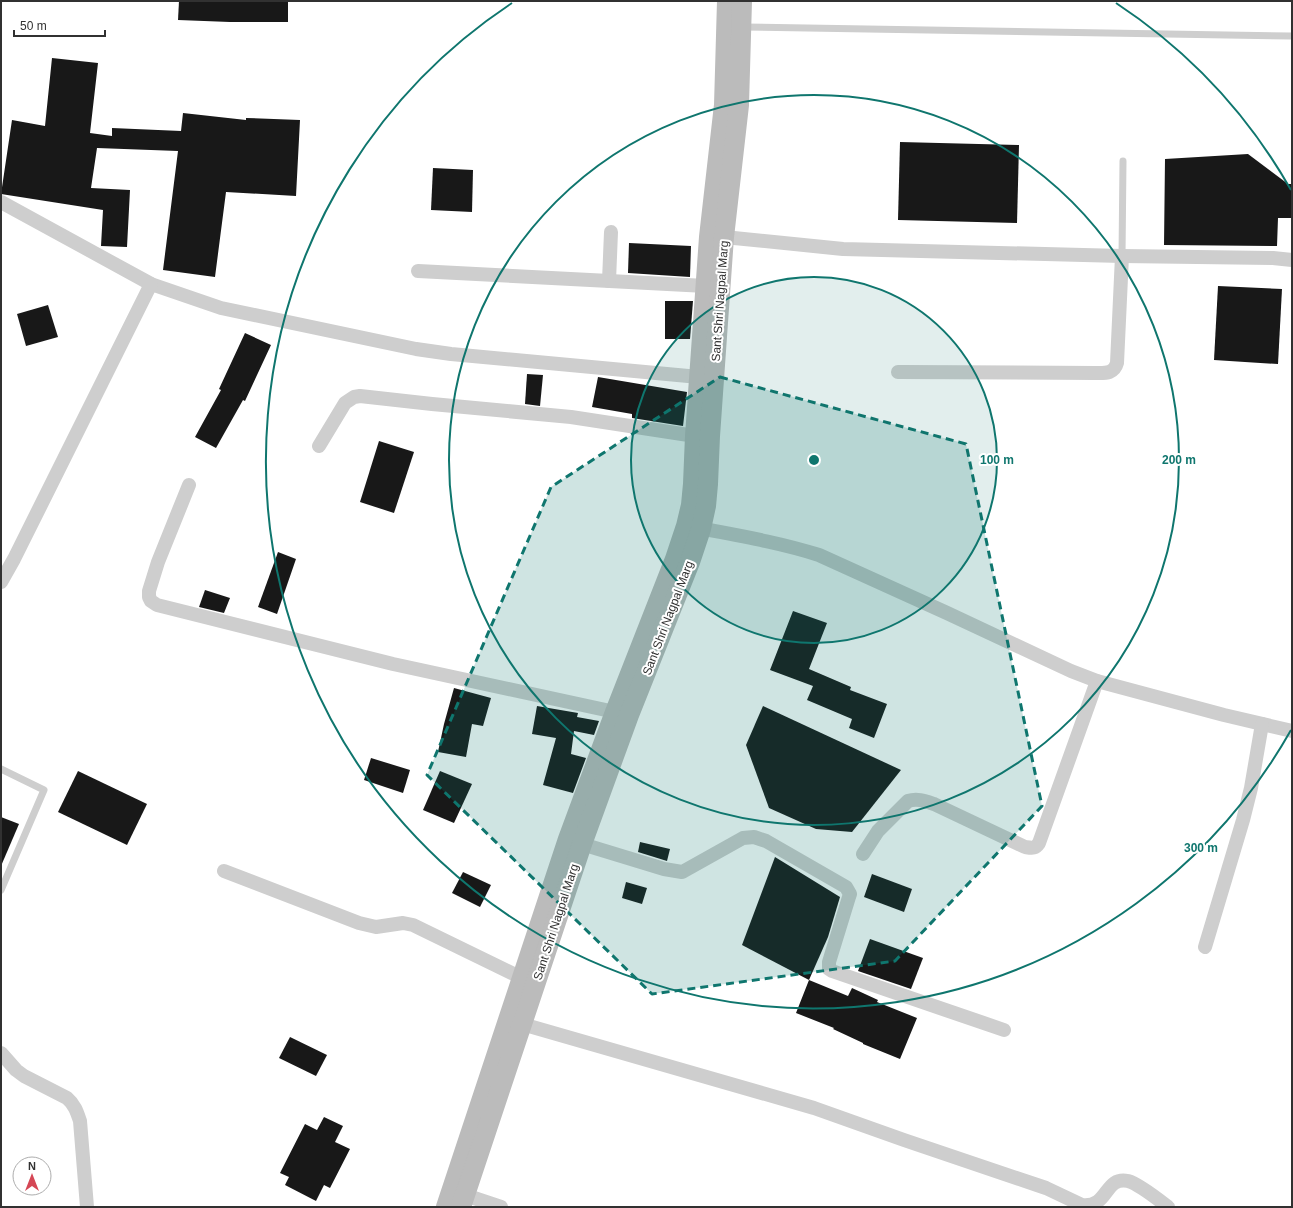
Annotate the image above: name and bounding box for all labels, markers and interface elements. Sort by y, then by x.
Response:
scale bar [14,12,105,38]
text: 50 m [20,19,47,33]
street label: Sant Shri Nagpal Marg [709,240,731,362]
centre of rings [807,453,821,467]
text: 100 m [980,453,1014,467]
text: 200 m [1162,453,1196,467]
street label: Sant Shri Nagpal Marg [640,559,696,677]
text: 300 m [1184,841,1218,855]
street label: Sant Shri Nagpal Marg [531,862,581,982]
north arrow [12,1156,52,1196]
text: N [28,1160,36,1172]

